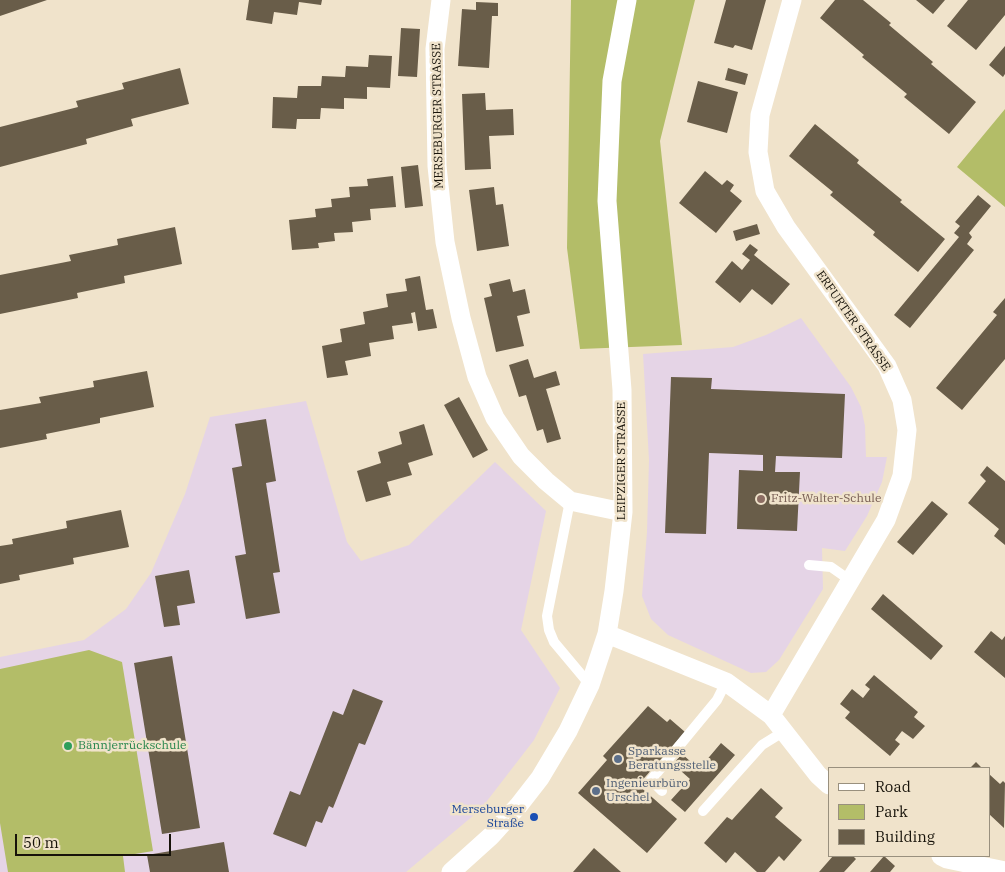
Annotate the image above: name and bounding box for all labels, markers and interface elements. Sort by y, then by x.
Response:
street label: MERSEBURGER STRASSE [430,43,446,189]
street label: ERFURTER STRASSE [813,268,893,374]
street label: LEIPZIGER STRASSE [615,402,629,520]
place label: Fritz-Walter-Schule [771,492,881,506]
marker: Fritz-Walter-Schule [755,493,767,505]
place label: Bännjerrückschule [78,739,186,753]
marker: Bännjerrückschule [62,740,74,752]
place label: Sparkasse Beratungsstelle [628,745,716,773]
marker: Sparkasse Beratungsstelle [612,753,624,765]
legend [828,767,990,857]
place label: Ingenieurbüro Urschel [606,777,688,805]
text: Road [875,777,911,796]
marker: Ingenieurbüro Urschel [590,785,602,797]
text: Park [875,802,908,821]
place label: Merseburger Straße [451,803,524,831]
marker: Merseburger Straße [528,811,540,823]
scale bar [18,824,174,856]
text: Building [875,827,935,846]
text: 50 m [23,833,59,852]

